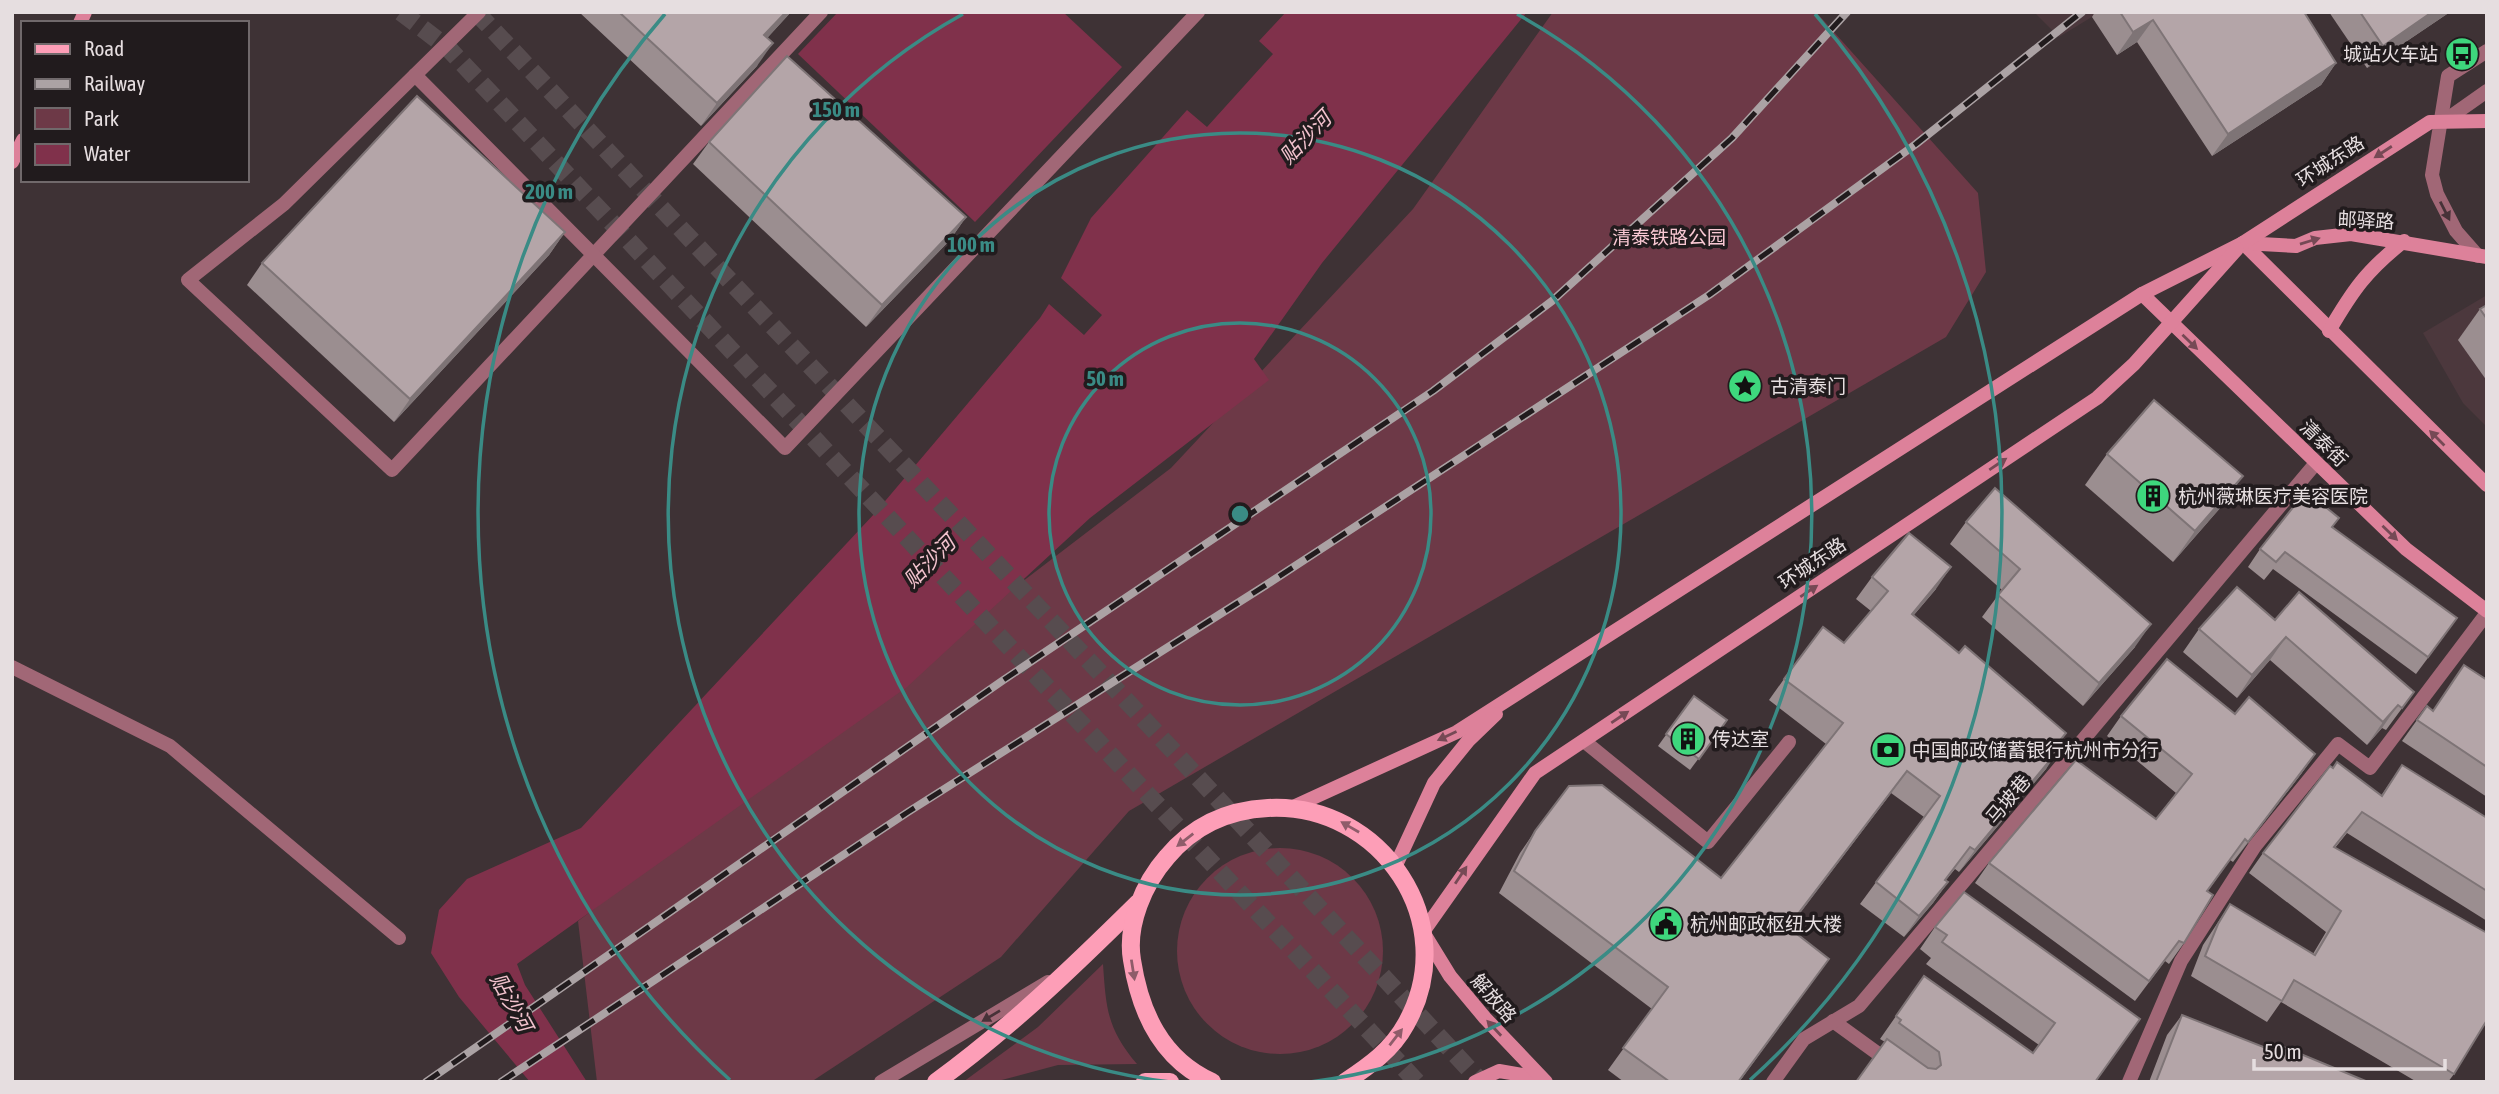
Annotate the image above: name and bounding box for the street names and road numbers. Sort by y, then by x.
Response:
street label: 环城东路 [2292,131,2368,191]
street label: 邮驿路 [2337,208,2395,232]
street label: 清泰街 [2296,415,2352,471]
street label: 环城东路 [1774,533,1850,593]
street label: 马坡巷 [1981,770,2035,828]
street label: 解放路 [1467,969,1521,1027]

